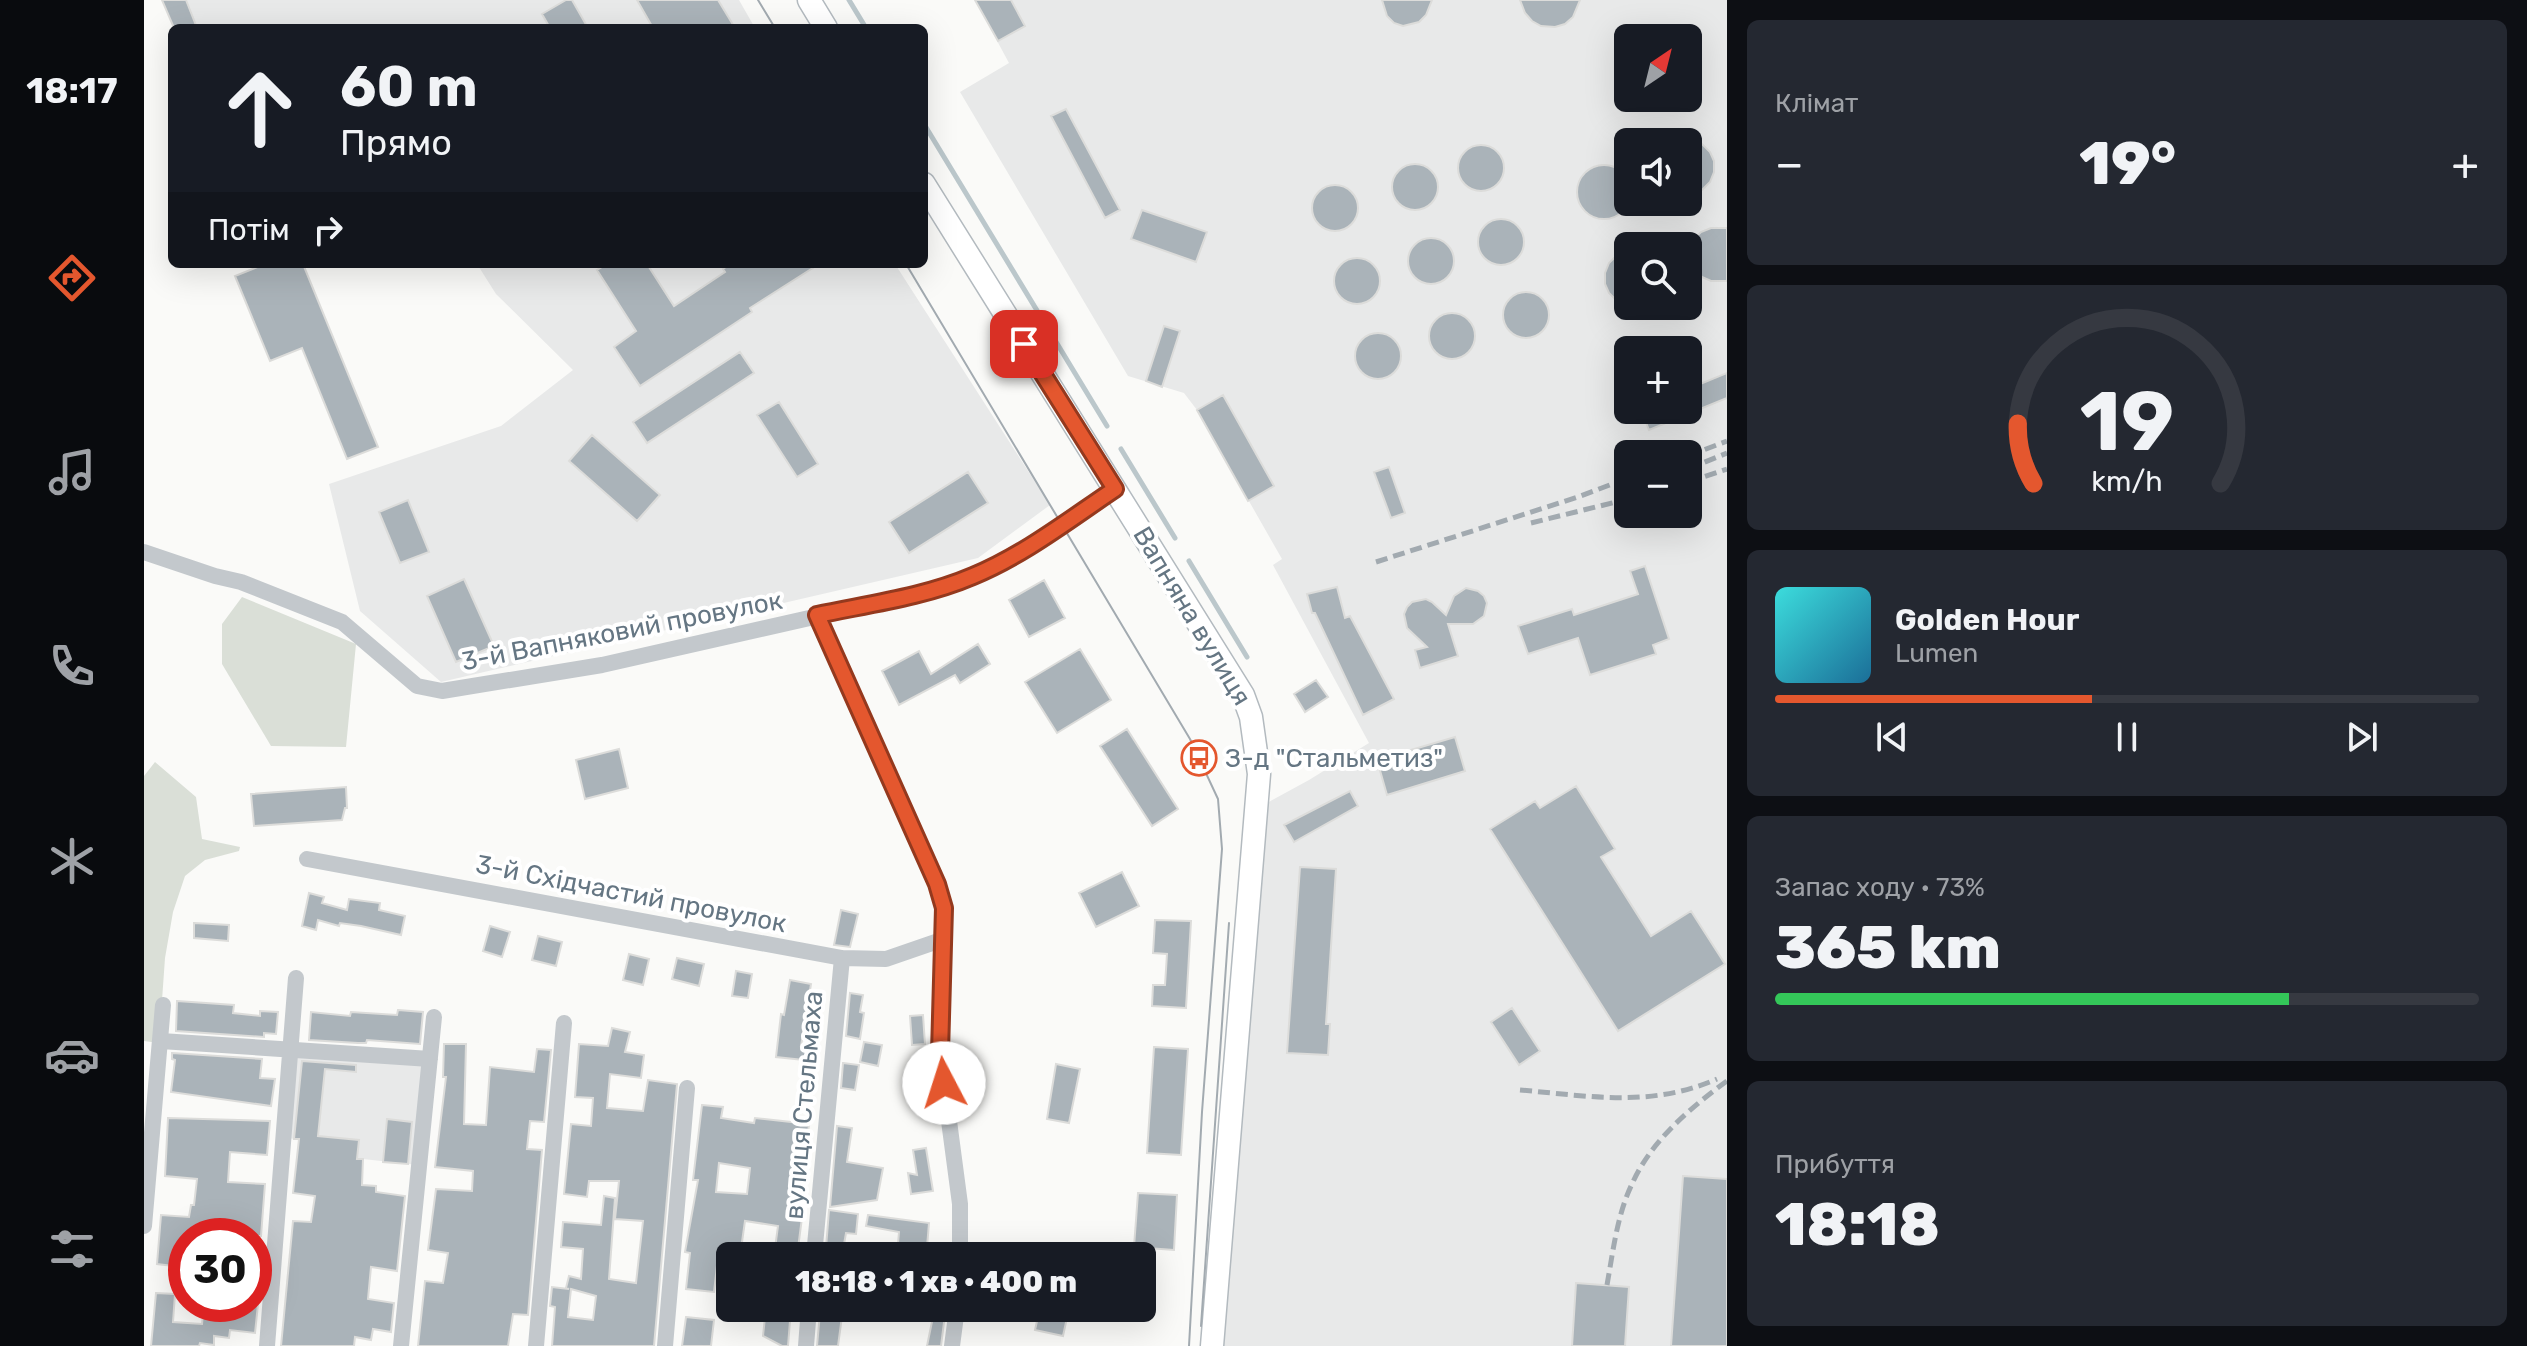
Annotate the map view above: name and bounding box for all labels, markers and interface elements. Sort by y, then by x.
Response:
north arrow [1614,24,1702,112]
map controls [1614,24,1702,528]
text: 60 m [340,54,478,120]
icon: ahead [208,56,312,160]
text: 18:17 [26,69,118,112]
text: Клімат [1775,88,1858,119]
text: Прямо [340,121,452,164]
button: sound [1614,128,1702,216]
text: 19° [2079,128,2176,199]
text: − [1775,138,1804,190]
text: + [2452,138,2479,190]
icon: right [306,208,350,252]
text: Потім [208,212,290,248]
button: search [1614,232,1702,320]
icon: directions [44,250,100,306]
pin [990,310,1058,378]
icon: arrive [1002,322,1046,366]
button: + [1614,336,1702,424]
text: 19 [2080,371,2174,470]
button: − [1614,440,1702,528]
icon: music [44,444,100,500]
text: km/h [2091,464,2163,498]
street label: Вапняна вулиця [1126,521,1258,711]
street label: 3-й Вапняковий провулок [459,585,785,677]
text: Golden Hour [1895,602,2079,638]
icon: phone [44,638,100,694]
text: Lumen [1895,638,1978,669]
icon: previous [1870,715,1914,759]
icon: pause [2105,715,2149,759]
icon: next [2340,715,2384,759]
bus stop icon: З-д "Стальметиз" [1180,739,1218,777]
place label: З-д "Стальметиз" [1225,743,1443,774]
icon: climate [44,833,100,889]
street label: 3-й Східчастий провулок [473,849,789,939]
text: Запас ходу · 73% [1775,872,1985,903]
text: 365 km [1775,912,2001,983]
street label: вулиця Стельмаха [779,989,829,1221]
icon: car [44,1027,100,1083]
position arrow [902,1041,986,1125]
text: Прибуття [1775,1149,1895,1180]
text: 18:18 [1775,1189,1940,1260]
speed limit sign: 30 [168,1218,272,1322]
icon: filters [44,1221,100,1277]
text: 18:18 · 1 хв · 400 m [795,1264,1077,1300]

